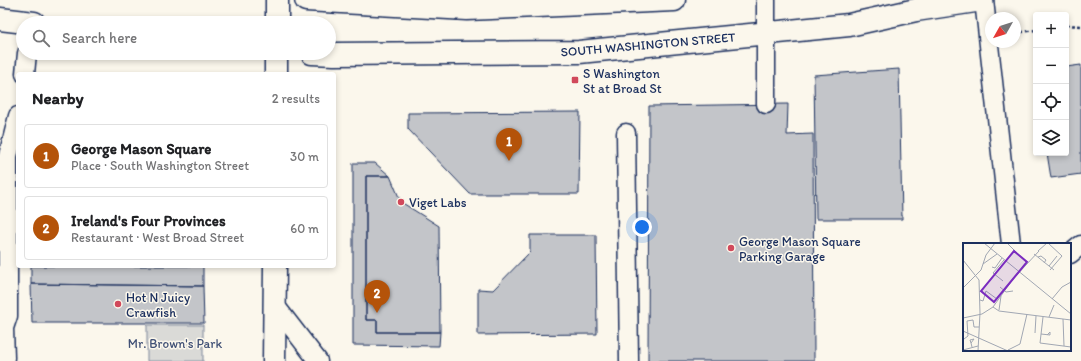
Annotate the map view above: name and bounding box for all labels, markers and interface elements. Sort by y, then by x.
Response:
north arrow [985,12,1021,48]
map controls [1033,12,1069,156]
button: + [1033,12,1069,48]
search box [16,16,336,60]
icon: search [30,27,52,49]
text: Search here [62,29,137,47]
street label: SOUTH WASHINGTON STREET [560,29,737,60]
button: − [1033,48,1069,84]
place label: S Washington St at Broad St [583,66,662,96]
marker: S Washington St at Broad St [570,75,580,85]
button: locate [1033,84,1069,120]
text: Nearby [32,88,84,108]
text: 2 results [272,91,320,106]
button: layers [1033,120,1069,156]
pin: 1 [496,128,522,161]
text: George Mason Square [71,140,211,158]
text: 1 [43,149,49,164]
text: 30 m [290,149,319,164]
text: Place · South Washington Street [71,158,249,173]
place label: Viget Labs [409,195,467,210]
marker: Viget Labs [396,197,406,207]
text: Ireland's Four Provinces [71,212,226,230]
your location [632,217,652,237]
text: 2 [43,221,49,236]
text: 60 m [290,221,319,236]
text: Restaurant · West Broad Street [71,230,244,245]
place label: George Mason Square Parking Garage [739,234,861,264]
marker: George Mason Square Parking Garage [726,243,736,253]
inset map [963,243,1071,351]
pin: 2 [364,280,390,313]
place label: Hot N Juicy Crawfish [126,290,190,320]
marker: Hot N Juicy Crawfish [113,299,123,309]
park label: Mr. Brown's Park [128,336,222,351]

